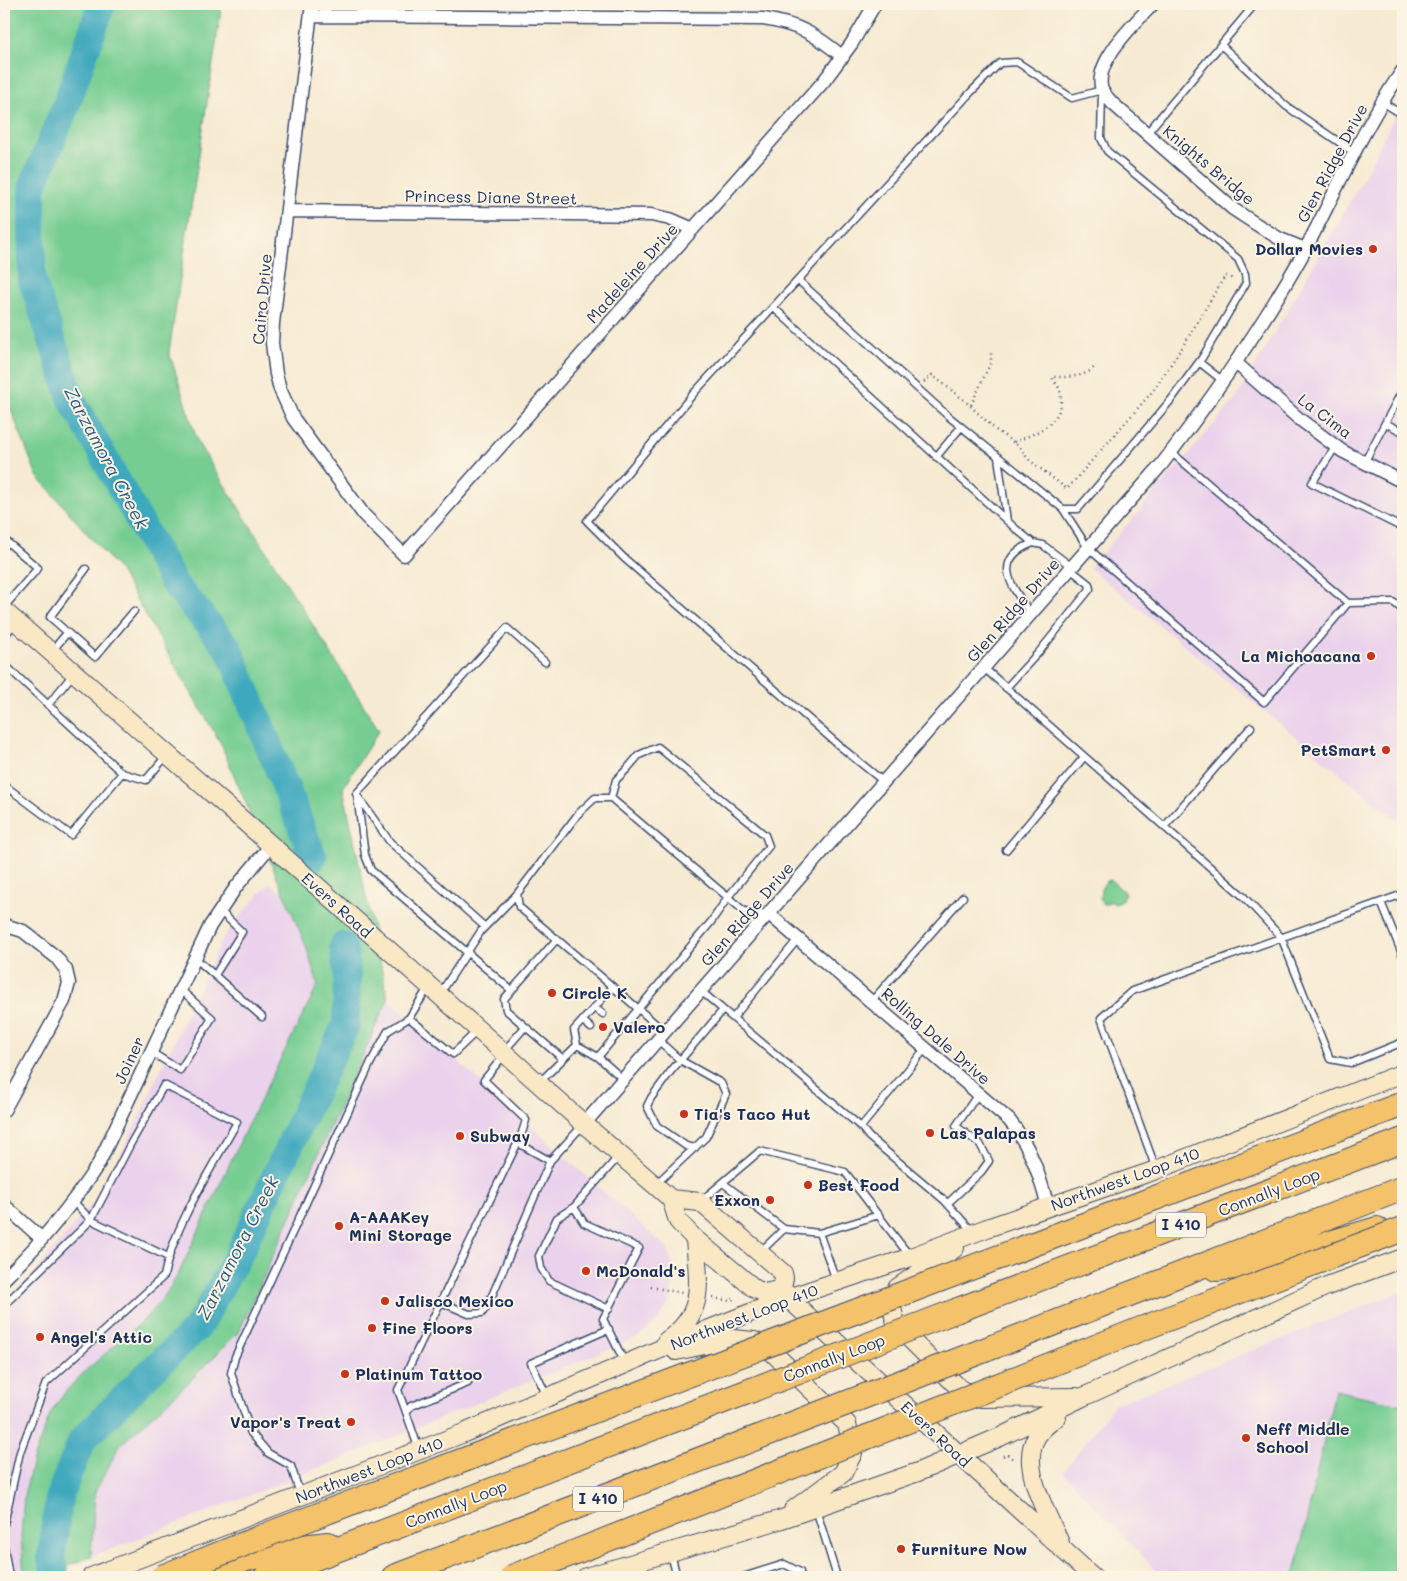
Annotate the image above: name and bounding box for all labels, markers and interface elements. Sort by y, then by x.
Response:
street label: Glen Ridge Drive [1291,100,1372,226]
street label: Knights Bridge [1159,120,1260,209]
street label: Princess Diane Street [405,184,577,209]
street label: Madeleine Drive [581,218,682,327]
place label: Dollar Movies [1255,238,1363,259]
marker: Dollar Movies [1367,243,1379,255]
street label: Cairo Drive [247,253,276,345]
water label: Zarzamora Creek [59,382,155,533]
street label: La Cima [1294,388,1357,443]
street label: Glen Ridge Drive [962,553,1064,666]
place label: La Michoacana [1241,645,1361,666]
marker: La Michoacana [1365,650,1377,662]
place label: PetSmart [1300,739,1376,760]
marker: PetSmart [1380,744,1392,756]
street label: Glen Ridge Drive [696,857,798,970]
street label: Evers Road [297,867,377,942]
place label: Circle K [562,982,627,1003]
street label: Rolling Dale Drive [877,982,995,1089]
marker: Circle K [546,987,558,999]
place label: Valero [613,1016,666,1037]
marker: Valero [597,1021,609,1033]
street label: Joiner [108,1033,149,1087]
place label: Tia's Taco Hut [694,1103,810,1124]
marker: Tia's Taco Hut [678,1108,690,1120]
place label: Las Palapas [940,1122,1036,1143]
place label: Subway [470,1125,531,1146]
marker: Las Palapas [924,1127,936,1139]
marker: Subway [454,1130,466,1142]
street label: Northwest Loop 410 [1048,1142,1202,1215]
street label: Connally Loop [1215,1162,1323,1221]
water label: Zarzamora Creek [190,1171,284,1324]
place label: Best Food [818,1174,899,1195]
marker: Best Food [802,1179,814,1191]
place label: Exxon [714,1189,760,1210]
marker: Exxon [764,1194,776,1206]
place label: A-AAAKey Mini Storage [349,1206,452,1245]
road number: I 410 [1156,1212,1206,1238]
marker: A-AAAKey Mini Storage [333,1220,345,1232]
place label: McDonald's [596,1260,686,1281]
marker: McDonald's [580,1265,592,1277]
street label: Northwest Loop 410 [667,1279,821,1354]
place label: Jalisco Mexico [395,1290,514,1311]
marker: Jalisco Mexico [379,1295,391,1307]
place label: Fine Floors [382,1317,473,1338]
marker: Fine Floors [366,1322,378,1334]
place label: Angel's Attic [50,1326,152,1347]
street label: Connally Loop [780,1328,888,1387]
marker: Angel's Attic [34,1331,46,1343]
place label: Platinum Tattoo [355,1363,483,1384]
marker: Platinum Tattoo [339,1368,351,1380]
street label: Evers Road [897,1396,976,1471]
place label: Vapor's Treat [230,1411,341,1432]
marker: Vapor's Treat [345,1416,357,1428]
place label: Neff Middle School [1256,1418,1350,1457]
street label: Northwest Loop 410 [292,1432,446,1507]
marker: Neff Middle School [1240,1432,1252,1444]
street label: Connally Loop [402,1474,510,1533]
road number: I 410 [573,1486,623,1512]
place label: Furniture Now [911,1538,1027,1559]
marker: Furniture Now [895,1543,907,1555]

